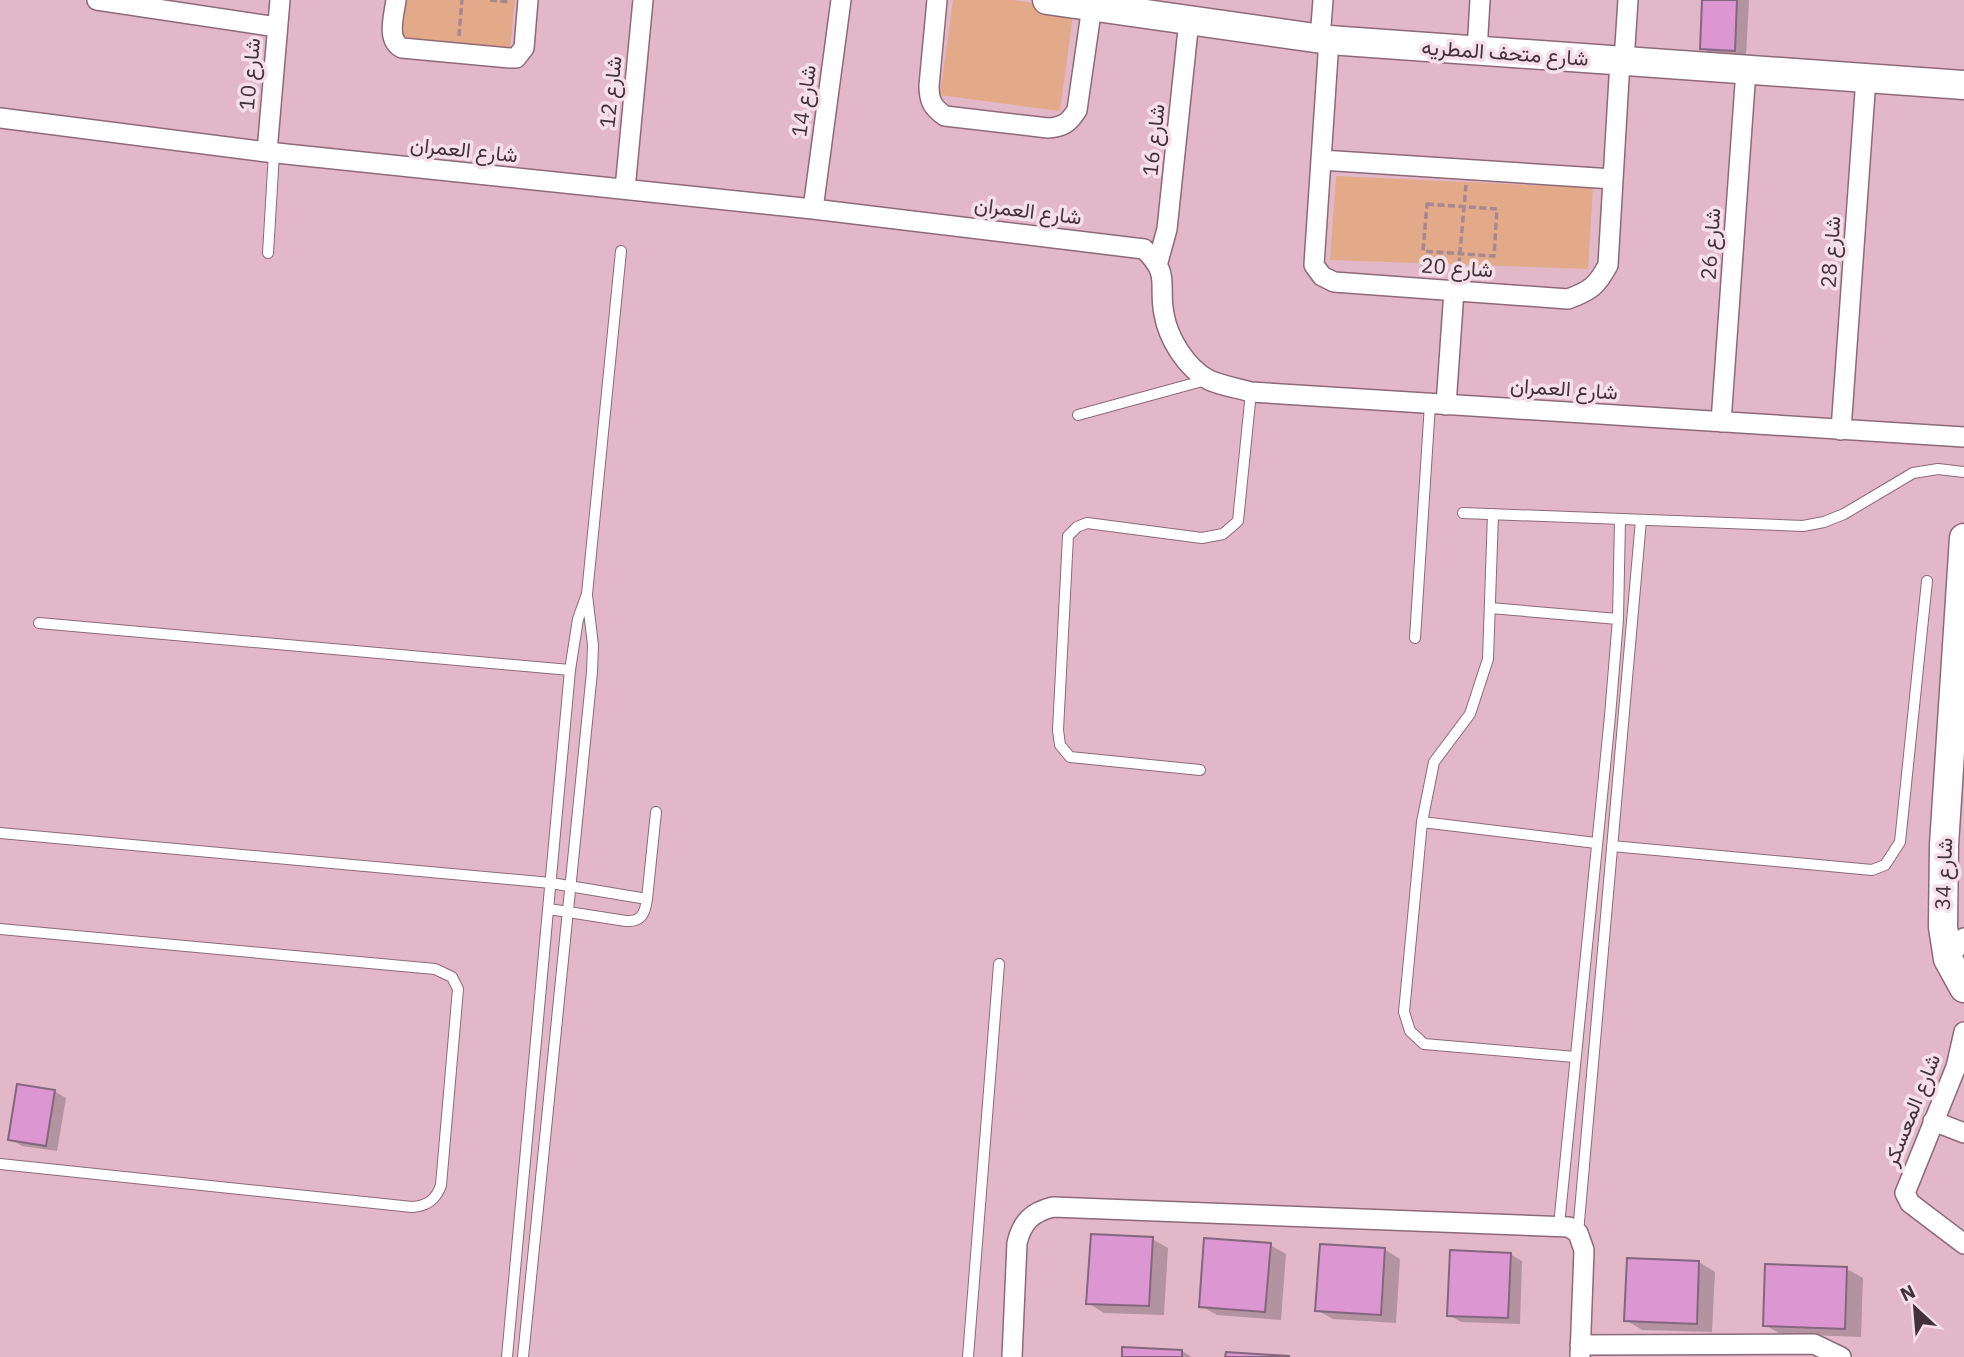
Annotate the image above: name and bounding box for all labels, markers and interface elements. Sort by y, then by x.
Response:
street label: شارع متحف المطريه [1421,32,1590,73]
street label: شارع 10 [232,37,267,111]
street label: شارع 12 [592,54,629,129]
street label: شارع 14 [784,63,823,139]
street label: شارع 16 [1135,102,1172,177]
street label: شارع العمران [409,129,519,170]
street label: شارع العمران [973,190,1083,231]
street label: شارع 26 [1694,207,1727,281]
street label: شارع 28 [1814,215,1847,289]
street label: شارع 20 [1420,251,1494,284]
street label: شارع العمران [1509,370,1619,407]
street label: شارع 34 [1928,837,1959,911]
street label: شارع المعسكر [1875,1049,1947,1171]
north arrow [1880,1273,1950,1343]
text: N [1896,1279,1919,1307]

